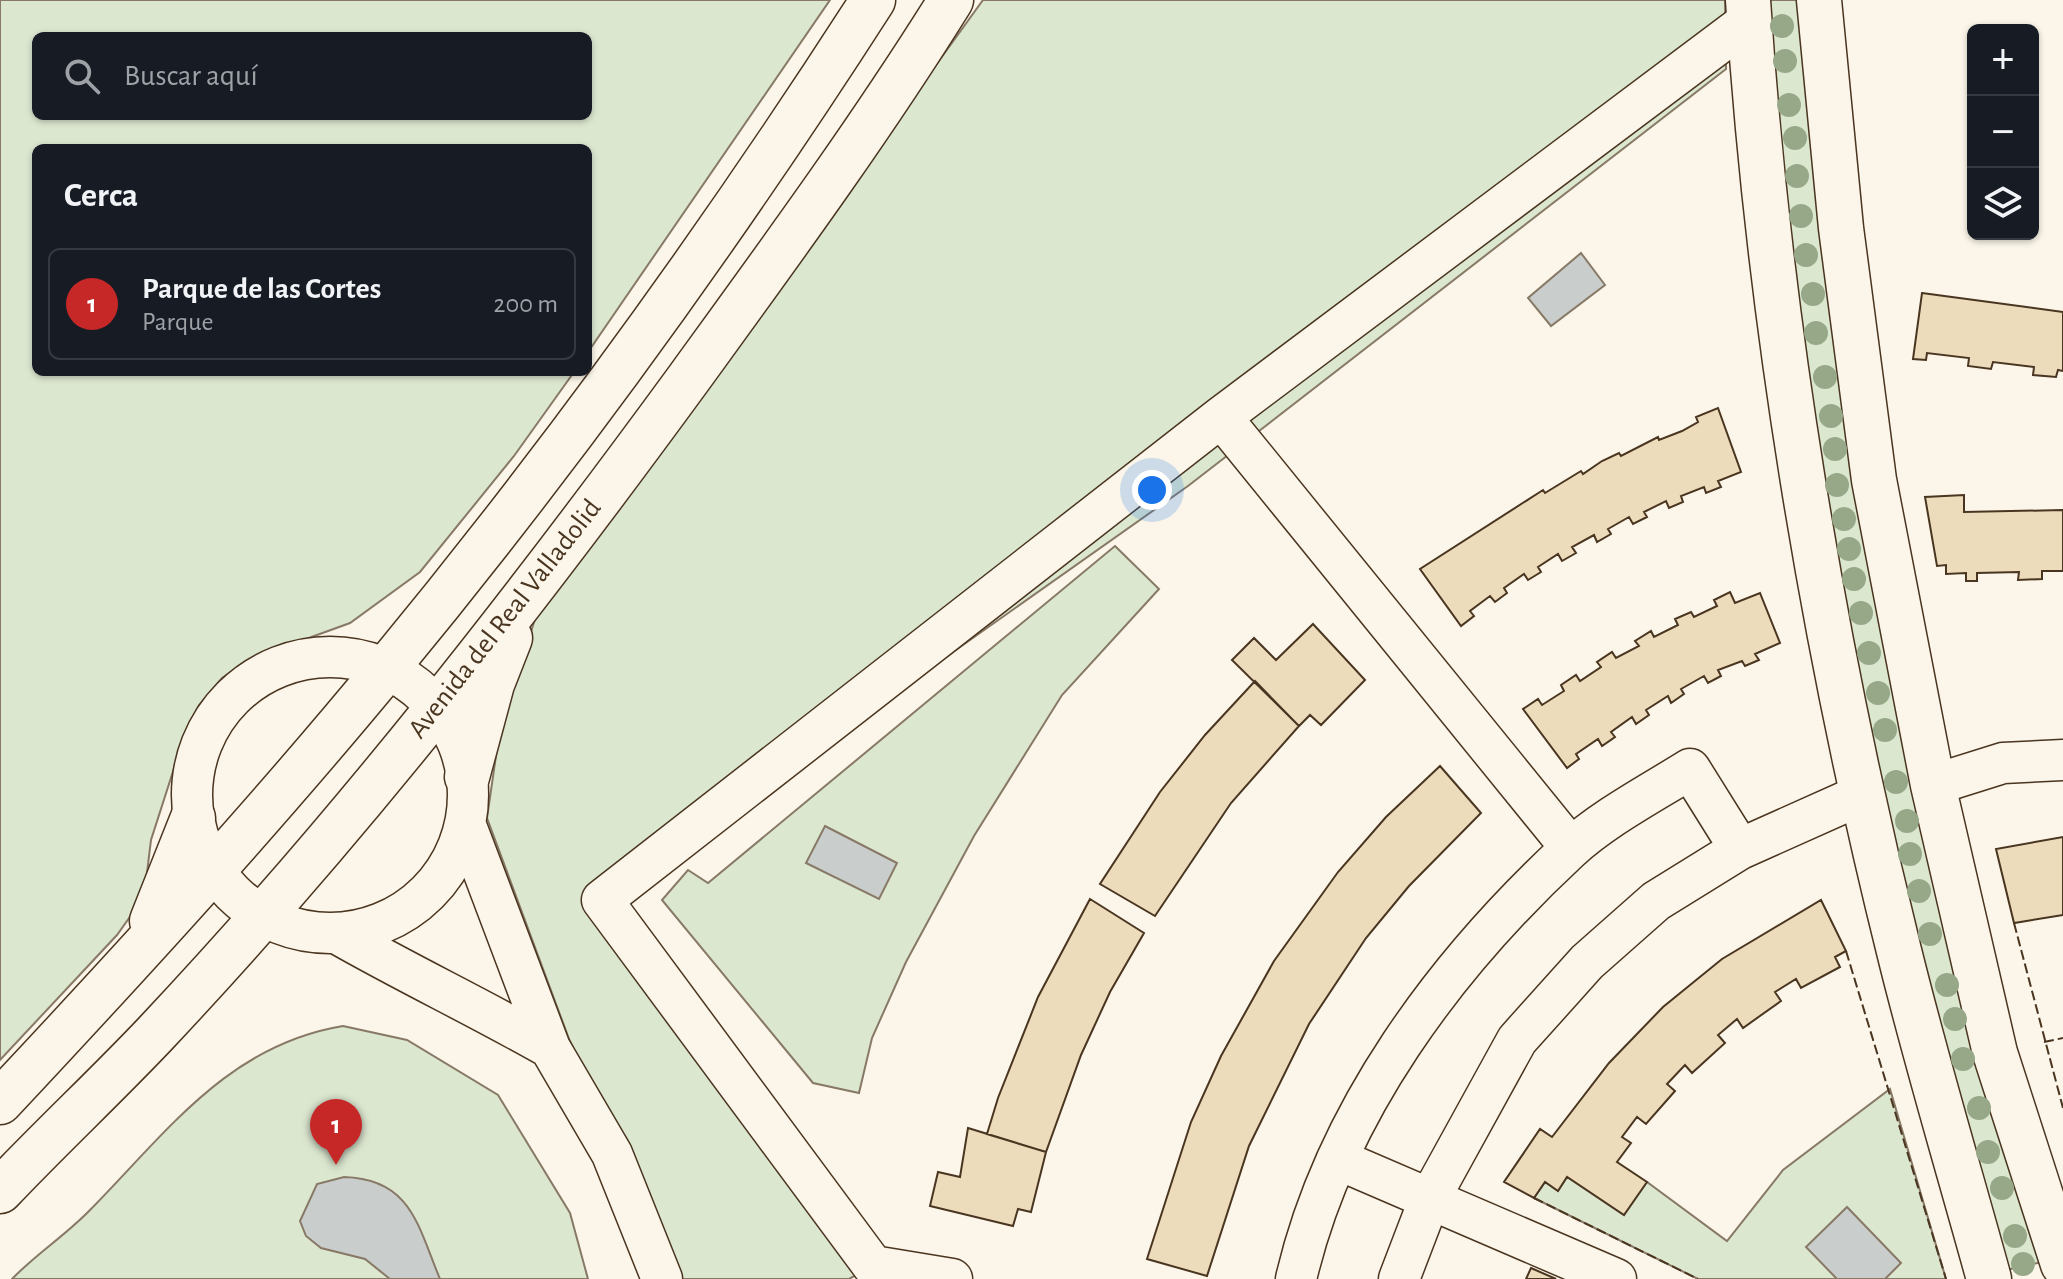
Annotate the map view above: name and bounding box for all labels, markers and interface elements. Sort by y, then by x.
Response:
map controls [1967,24,2039,240]
button: + [1967,24,2039,96]
search box [32,32,592,120]
icon: search [60,54,104,98]
text: Buscar aquí [124,61,258,91]
button: − [1967,96,2039,168]
button: layers [1967,168,2039,240]
text: Cerca [64,179,138,213]
text: Parque de las Cortes [142,274,381,304]
text: 1 [87,291,97,317]
text: 200 m [494,291,558,317]
text: Parque [142,309,213,335]
your location [1132,470,1172,510]
street label: Avenida del Real Valladolid [403,494,607,744]
pin: 1 [310,1099,362,1165]

